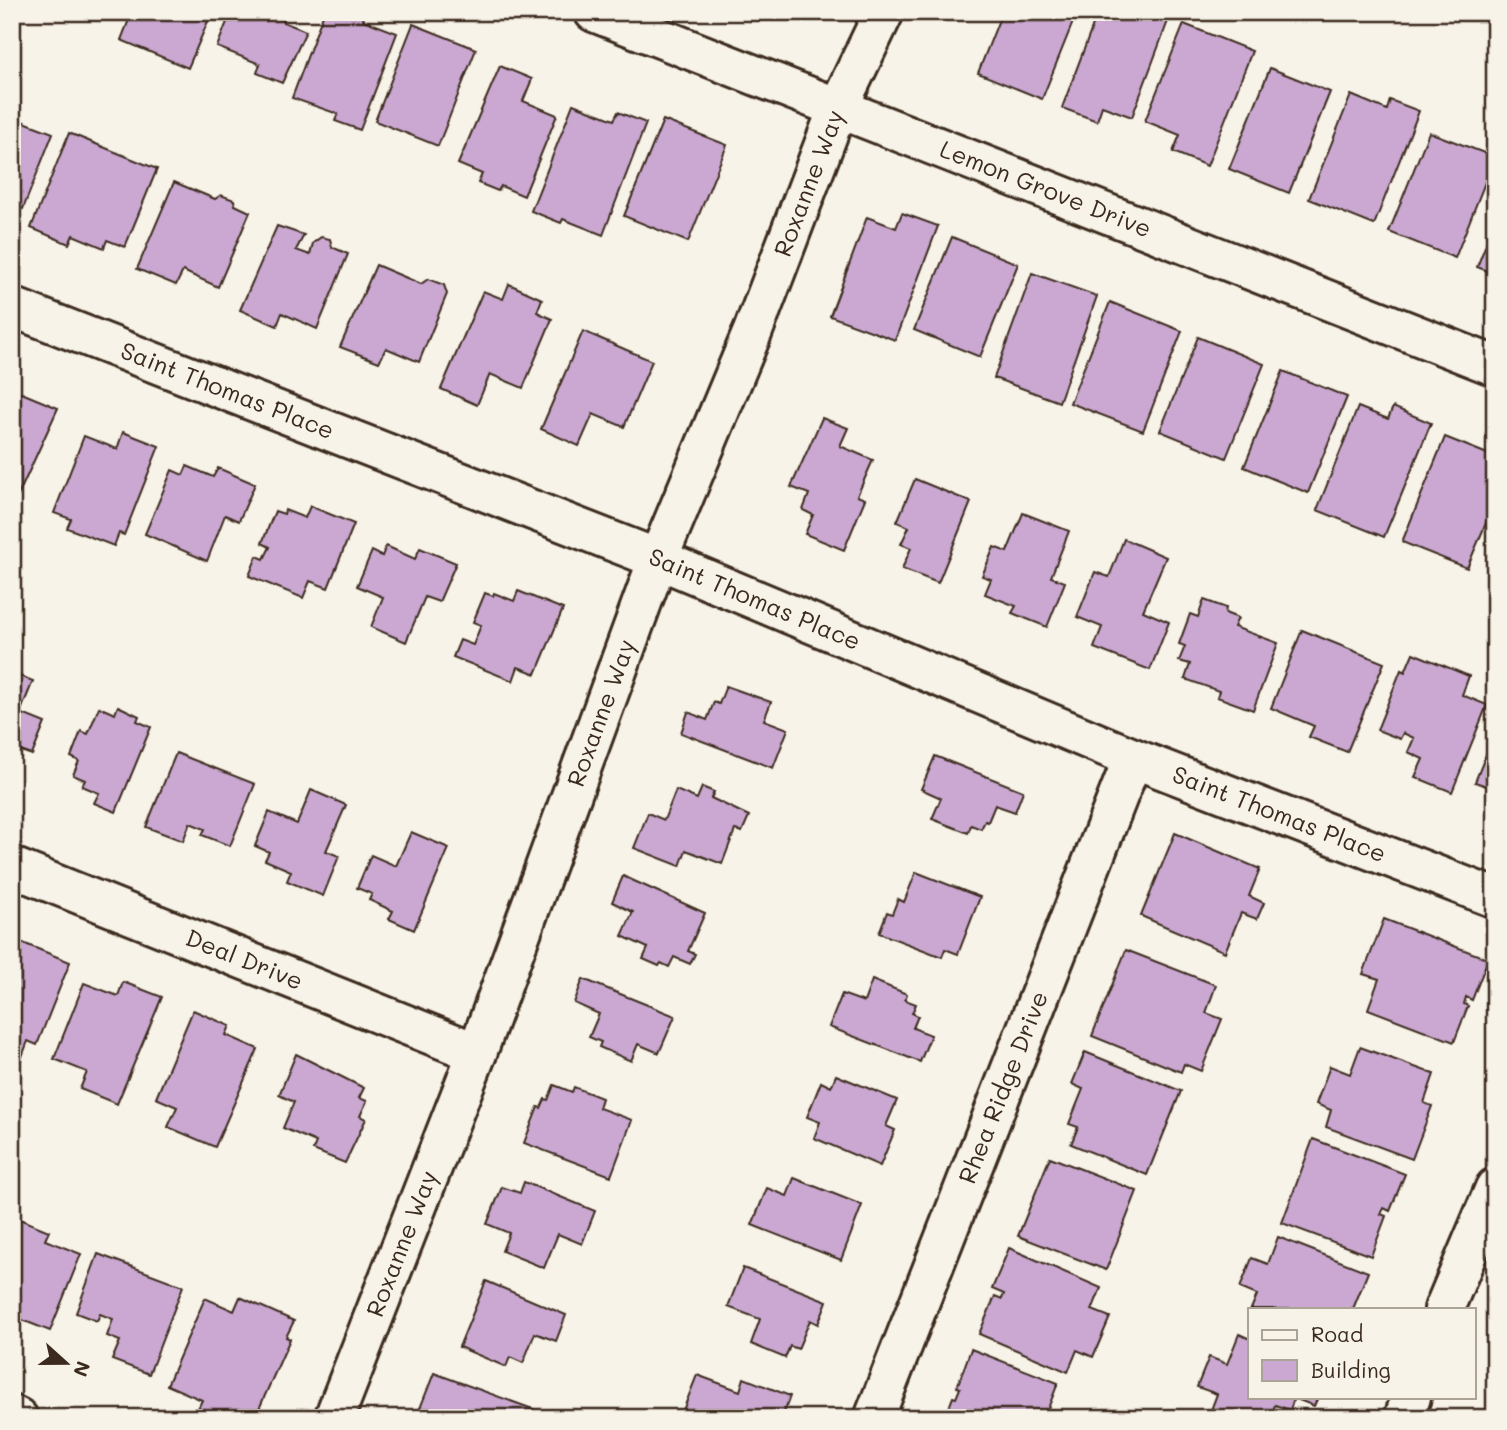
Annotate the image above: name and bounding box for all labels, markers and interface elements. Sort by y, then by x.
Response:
street label: Roxanne Way [766,105,850,261]
street label: Lemon Grove Drive [936,132,1156,243]
street label: Saint Thomas Place [117,334,339,445]
street label: Saint Thomas Place [645,540,866,656]
street label: Roxanne Way [559,635,641,790]
street label: Saint Thomas Place [1168,758,1391,868]
street label: Deal Drive [182,921,308,996]
street label: Rhea Ridge Drive [951,986,1054,1188]
street label: Roxanne Way [358,1166,443,1321]
legend [1248,1308,1476,1398]
text: Road [1311,1320,1363,1347]
north arrow [32,1328,102,1398]
text: Building [1311,1356,1391,1383]
text: N [68,1358,97,1380]

